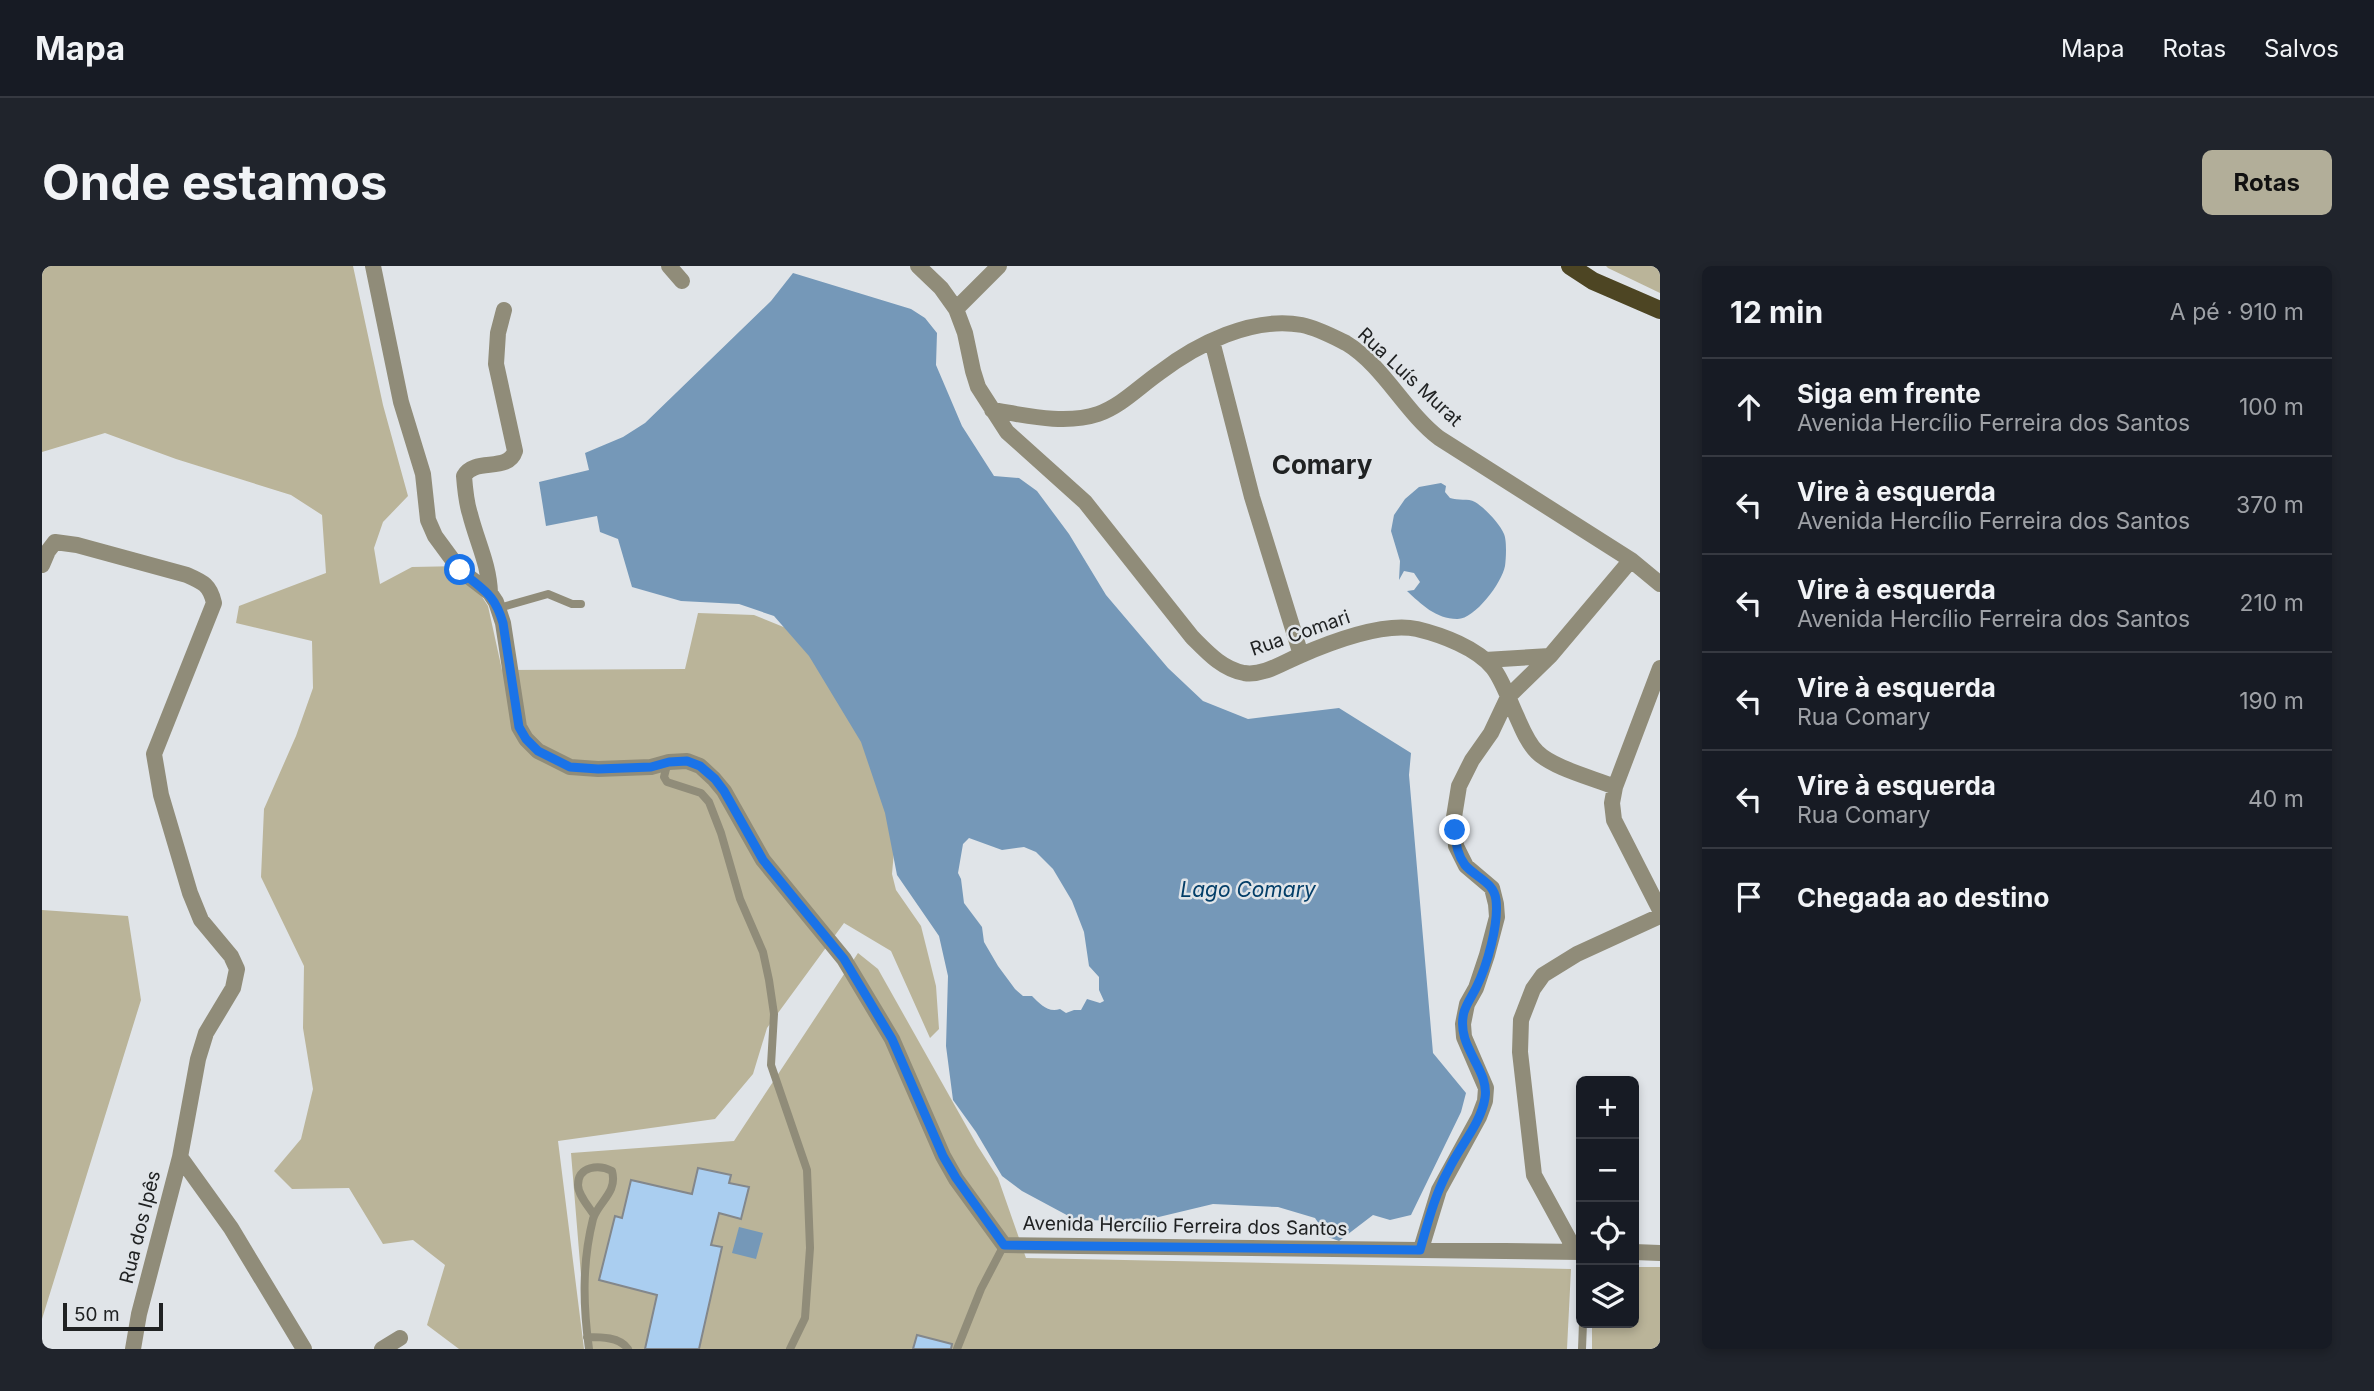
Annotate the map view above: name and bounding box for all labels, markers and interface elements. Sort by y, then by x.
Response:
text: Mapa [35,28,125,68]
text: Mapa [2061,34,2125,63]
text: Rotas [2163,34,2226,63]
text: Salvos [2264,34,2339,63]
button: Rotas [2202,150,2332,215]
text: Onde estamos [42,153,387,212]
text: 12 min [1730,294,1823,330]
text: A pé · 910 m [2170,298,2304,326]
street label: Rua Luís Murat [1353,323,1467,431]
text: Siga em frente [1797,378,1981,409]
icon: ahead [1730,388,1768,426]
text: 100 m [2239,393,2304,421]
text: Avenida Hercílio Ferreira dos Santos [1797,409,2190,437]
district label: Comary [1272,449,1373,480]
text: Vire à esquerda [1797,476,1996,507]
icon: left [1730,486,1768,524]
text: 370 m [2236,491,2304,519]
text: Avenida Hercílio Ferreira dos Santos [1797,507,2190,535]
route start [444,554,475,585]
text: Vire à esquerda [1797,574,1996,605]
icon: left [1730,584,1768,622]
text: 210 m [2239,589,2304,617]
street label: Rua Comari [1247,605,1353,661]
text: Avenida Hercílio Ferreira dos Santos [1797,605,2190,633]
text: Vire à esquerda [1797,672,1996,703]
icon: left [1730,682,1768,720]
text: 190 m [2239,687,2304,715]
text: Rua Comary [1797,703,1930,731]
text: Vire à esquerda [1797,770,1996,801]
icon: left [1730,780,1768,818]
text: 40 m [2248,785,2304,813]
text: Rua Comary [1797,801,1930,829]
route end [1439,814,1470,845]
water label: Lago Comary [1180,877,1317,902]
icon: arrive [1730,878,1768,916]
text: Chegada ao destino [1797,882,2049,913]
map controls [1576,1076,1639,1328]
button: + [1576,1076,1639,1139]
button: − [1576,1139,1639,1202]
street label: Rua dos Ipês [115,1168,165,1286]
button: locate [1576,1202,1639,1265]
street label: Avenida Hercílio Ferreira dos Santos [1022,1212,1348,1240]
button: layers [1576,1265,1639,1328]
scale bar [63,1300,163,1332]
text: 50 m [74,1303,120,1326]

